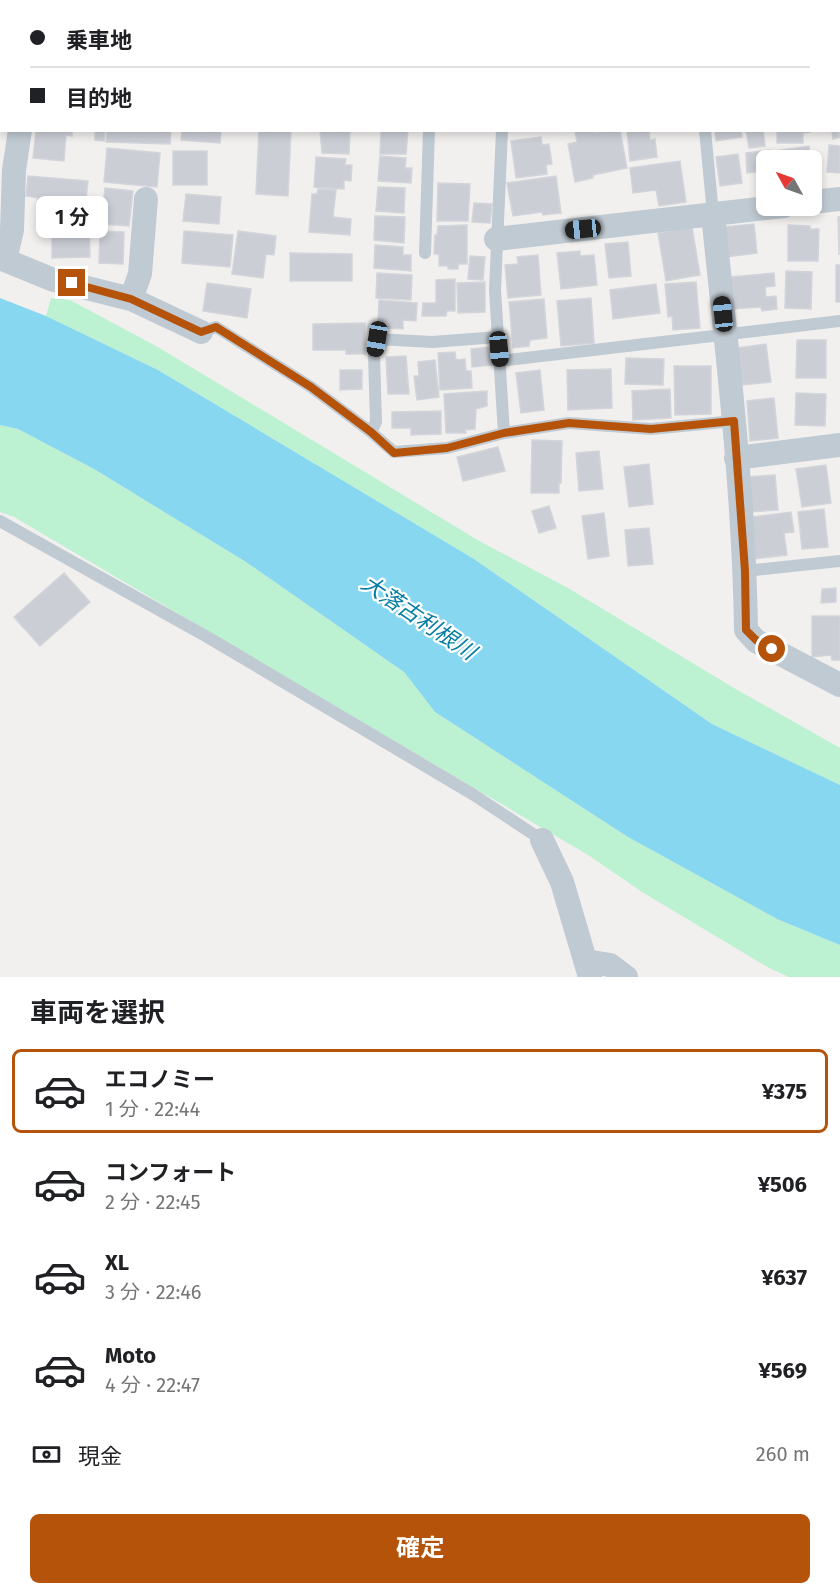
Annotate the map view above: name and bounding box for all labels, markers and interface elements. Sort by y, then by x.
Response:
text: 乗車地 [66,27,132,54]
text: 目的地 [66,85,132,112]
north arrow [756,150,822,216]
map controls [756,150,822,216]
callout: 1 分 [36,196,108,238]
text: 1 分 [55,205,89,229]
car [564,218,602,240]
route end [58,269,85,296]
car [712,295,734,333]
car [365,320,389,358]
car [488,330,510,368]
water label: 大落古利根川 [356,569,483,667]
route start [758,635,785,662]
text: 車両を選択 [30,997,165,1029]
icon: car [33,1064,87,1118]
text: エコノミー [105,1066,215,1093]
text: ¥375 [762,1078,807,1105]
text: 1 分 · 22:44 [105,1097,200,1121]
icon: car [33,1157,87,1211]
text: コンフォート [105,1159,236,1186]
text: ¥506 [758,1171,807,1198]
text: 2 分 · 22:45 [105,1190,201,1214]
text: XL [105,1249,129,1276]
icon: car [33,1250,87,1304]
text: ¥637 [761,1264,807,1291]
text: 3 分 · 22:46 [105,1280,201,1304]
text: Moto [105,1342,156,1369]
icon: car [33,1343,87,1397]
text: ¥569 [759,1357,807,1384]
text: 4 分 · 22:47 [105,1373,200,1397]
icon: cash [30,1438,63,1471]
text: 260 m [756,1442,810,1466]
text: 現金 [78,1443,122,1470]
button: 確定 [30,1514,810,1583]

